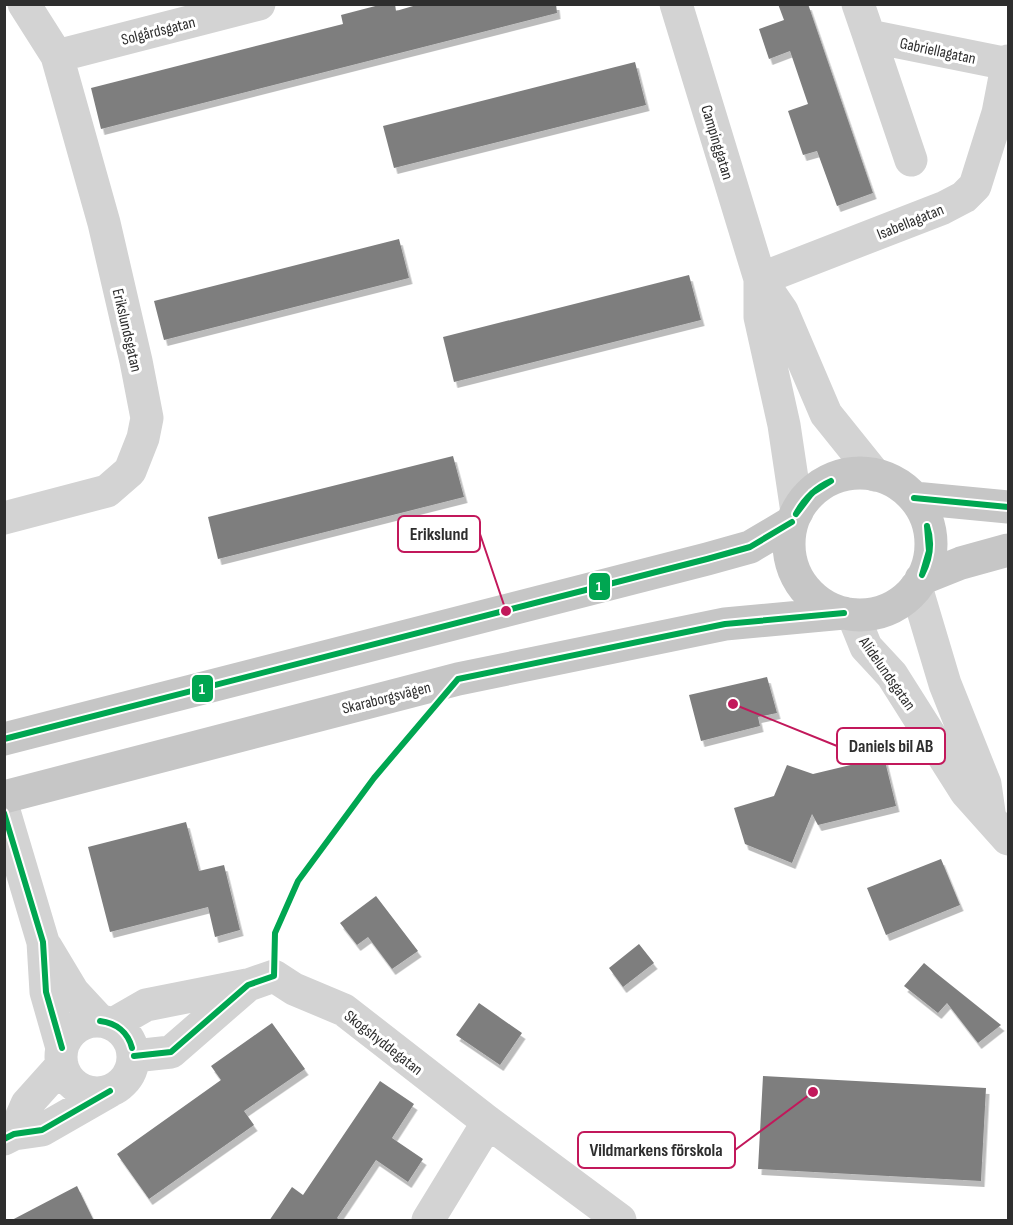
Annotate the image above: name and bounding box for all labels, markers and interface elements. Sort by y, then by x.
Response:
street label: Solgårdsgatan [119,13,197,50]
street label: Gabriellagatan [898,34,977,69]
street label: Campinggatan [696,103,737,182]
street label: Isabellagatan [874,200,947,244]
street label: Erikslundsgatan [108,287,145,374]
callout: Erikslund [398,516,480,552]
text: Erikslund [410,524,468,545]
line badge: 1 [588,572,611,601]
text: 1 [596,578,603,597]
street label: Alidelundsgatan [854,633,919,714]
line badge: 1 [191,674,214,703]
street label: Skaraborgsvägen [340,678,433,719]
text: 1 [199,680,206,699]
callout: Daniels bil AB [837,728,945,764]
text: Daniels bil AB [849,736,934,757]
street label: Skogshyddegatan [340,1007,426,1080]
callout: Vildmarkens förskola [578,1132,735,1168]
text: Vildmarkens förskola [589,1140,723,1161]

